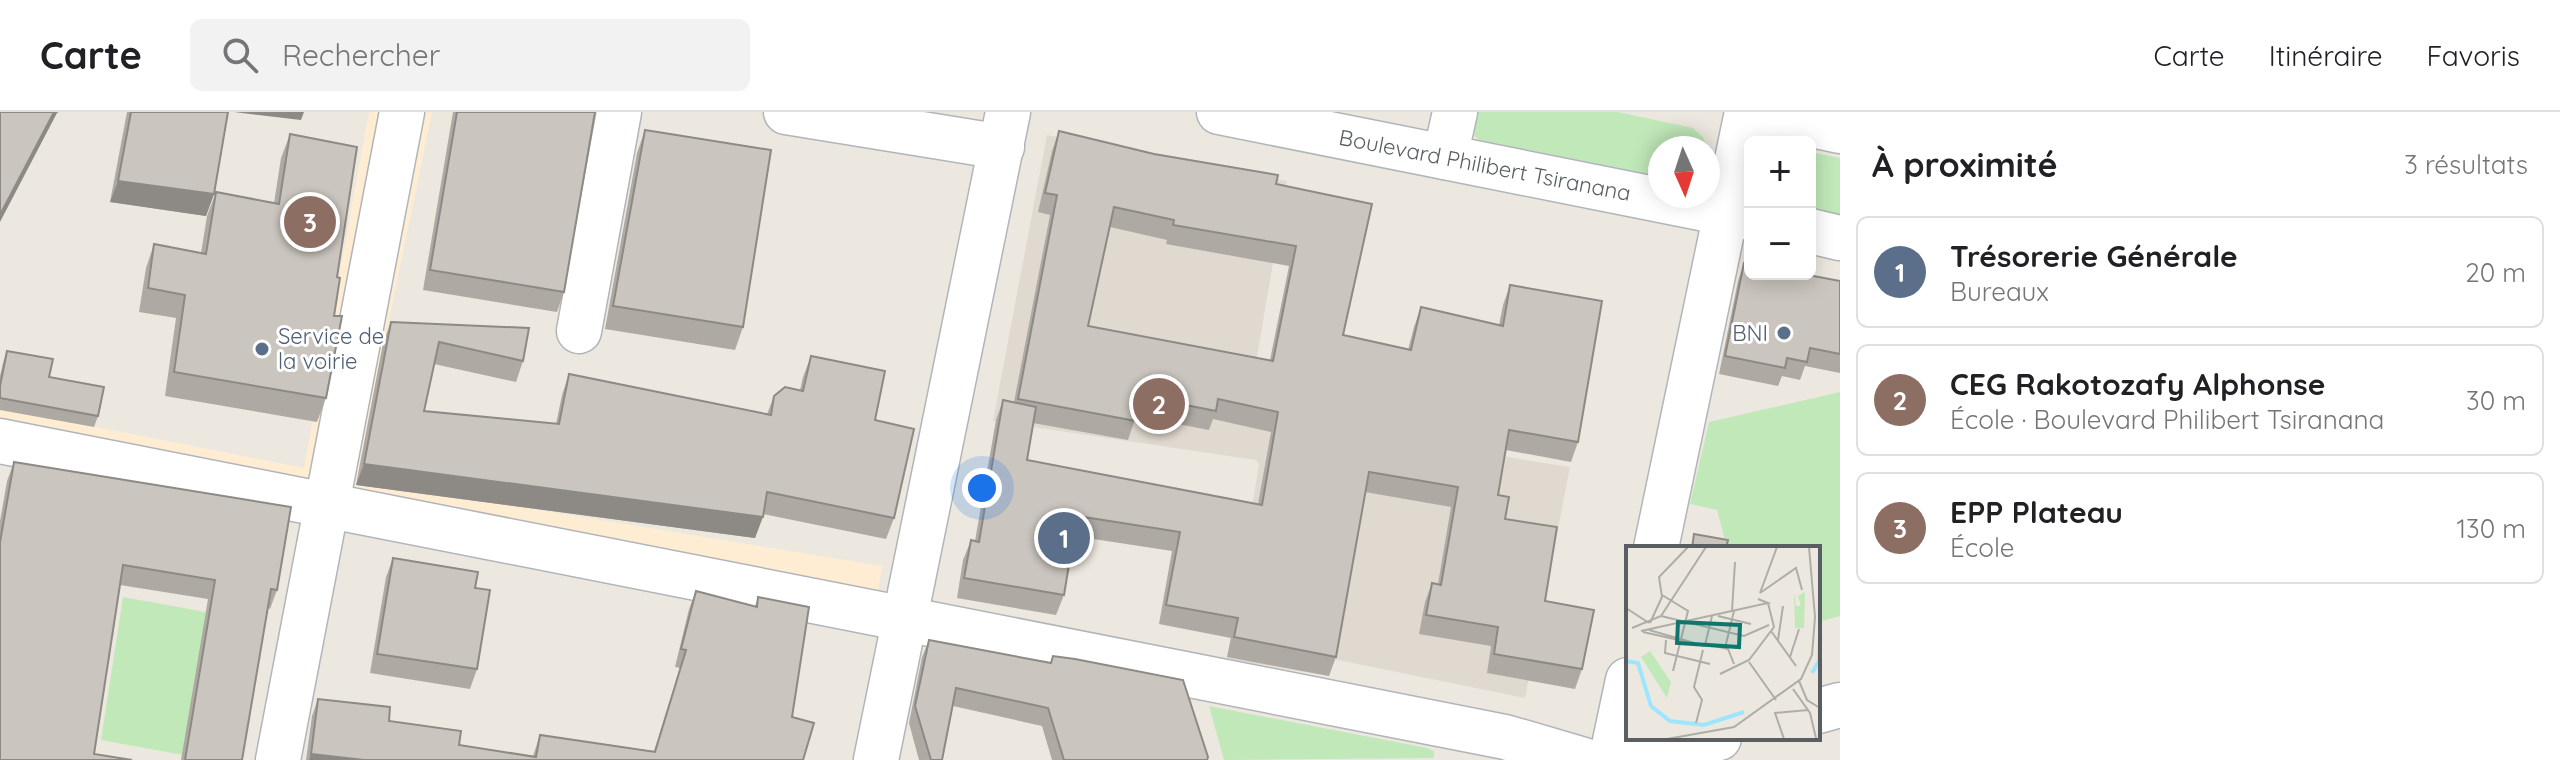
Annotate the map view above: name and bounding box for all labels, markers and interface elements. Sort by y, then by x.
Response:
search box [190,19,750,91]
text: Carte [40,31,142,79]
icon: search [218,33,262,77]
text: Rechercher [282,36,440,74]
text: Carte [2153,38,2225,73]
text: Itinéraire [2269,38,2383,73]
text: Favoris [2427,38,2520,73]
street label: Boulevard Philibert Tsiranana [1337,123,1633,207]
north arrow [1648,136,1720,208]
map controls [1744,136,1816,280]
button: + [1744,136,1816,208]
text: À proximité [1872,143,2058,186]
text: 3 résultats [2404,148,2528,181]
pin: 3 [284,192,336,252]
button: − [1744,208,1816,280]
text: Trésorerie Générale [1950,237,2238,275]
text: 1 [1895,256,1905,289]
text: 20 m [2465,256,2526,289]
text: Bureaux [1950,275,2049,308]
place label: BNI [1732,319,1768,347]
place label: Service de la voirie [278,322,384,375]
marker: BNI [1775,324,1793,342]
marker: Service de la voirie [253,340,271,358]
text: CEG Rakotozafy Alphonse [1950,365,2325,403]
pin: 2 [1133,374,1185,434]
text: 2 [1893,384,1907,417]
text: 30 m [2466,384,2526,417]
text: École · Boulevard Philibert Tsiranana [1950,403,2384,436]
your location [962,468,1002,508]
text: EPP Plateau [1950,493,2123,531]
pin: 1 [1038,508,1090,568]
text: 3 [1893,512,1907,545]
text: 130 m [2456,512,2526,545]
text: École [1950,531,2014,564]
inset map [1626,546,1820,740]

